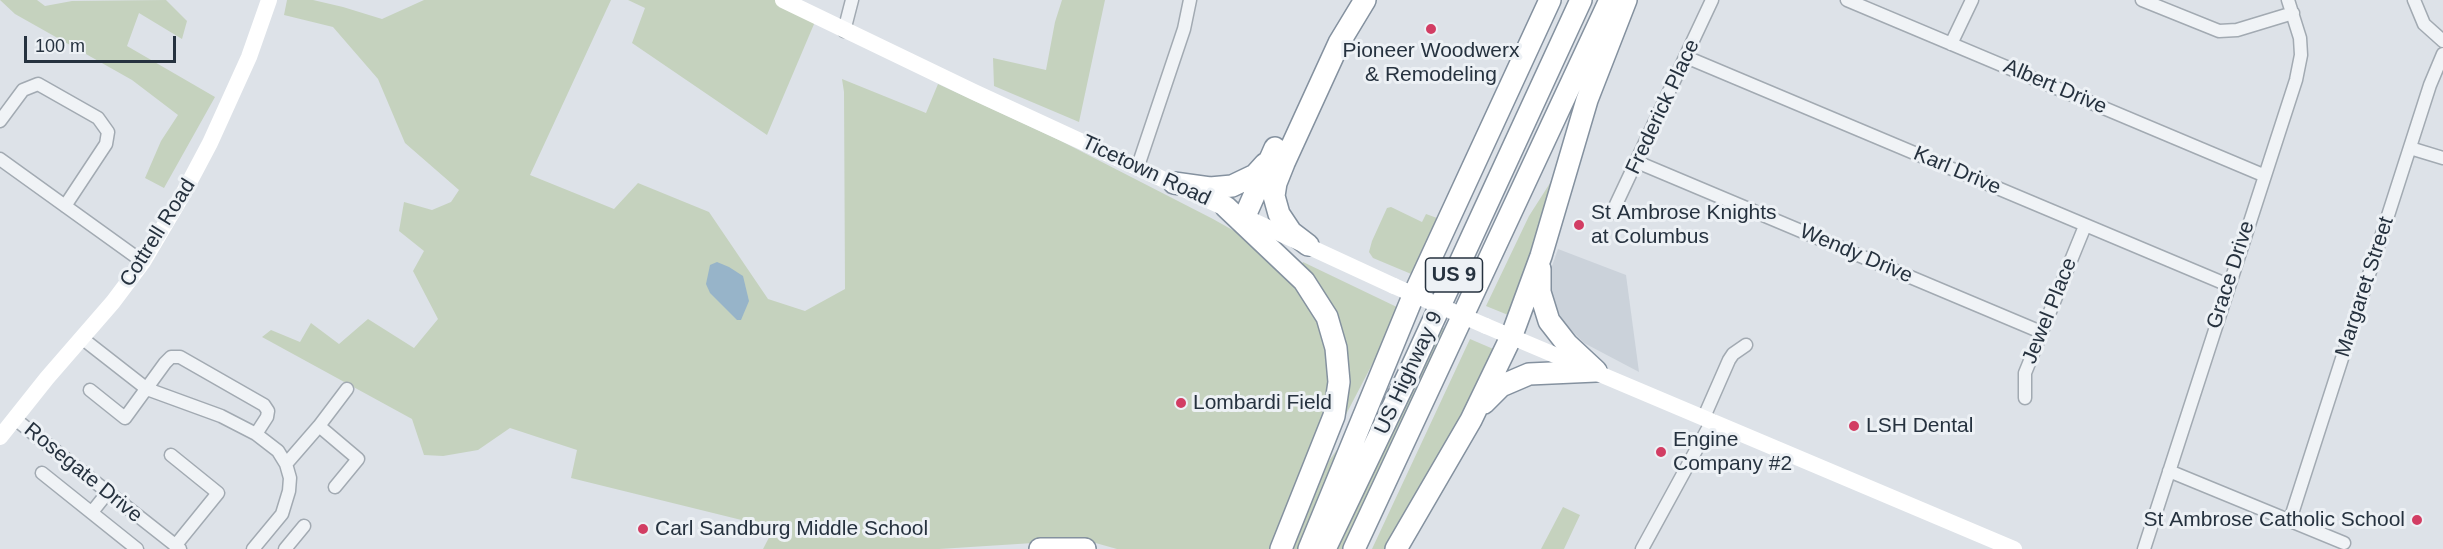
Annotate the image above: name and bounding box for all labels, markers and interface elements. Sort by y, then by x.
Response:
marker: Pioneer Woodwerx & Remodeling [1424,22,1438,36]
scale bar [27,24,178,62]
text: 100 m [35,36,85,56]
street label: Frederick Place [1621,36,1705,178]
place label: Pioneer Woodwerx & Remodeling [1342,38,1520,88]
street label: Albert Drive [2000,54,2110,120]
street label: Ticetown Road [1078,130,1214,212]
street label: Karl Drive [1910,141,2004,201]
street label: Cottrell Road [115,174,201,292]
place label: St Ambrose Knights at Columbus [1591,200,1777,250]
street label: Margaret Street [2330,214,2400,360]
marker: St Ambrose Knights at Columbus [1572,218,1586,232]
street label: Grace Drive [2202,218,2260,332]
street label: Wendy Drive [1796,219,1916,289]
street label: Jewel Place [2017,254,2083,368]
road number: US 9 [1426,258,1482,292]
street label: US Highway 9 [1369,307,1449,439]
place label: Lombardi Field [1193,390,1332,416]
marker: Lombardi Field [1174,396,1188,410]
place label: LSH Dental [1866,413,1973,439]
street label: Rosegate Drive [19,418,147,528]
marker: LSH Dental [1847,419,1861,433]
place label: Engine Company #2 [1673,427,1792,477]
marker: Engine Company #2 [1654,445,1668,459]
place label: St Ambrose Catholic School [2144,507,2405,533]
marker: St Ambrose Catholic School [2410,513,2424,527]
place label: Carl Sandburg Middle School [655,516,928,542]
marker: Carl Sandburg Middle School [636,522,650,536]

